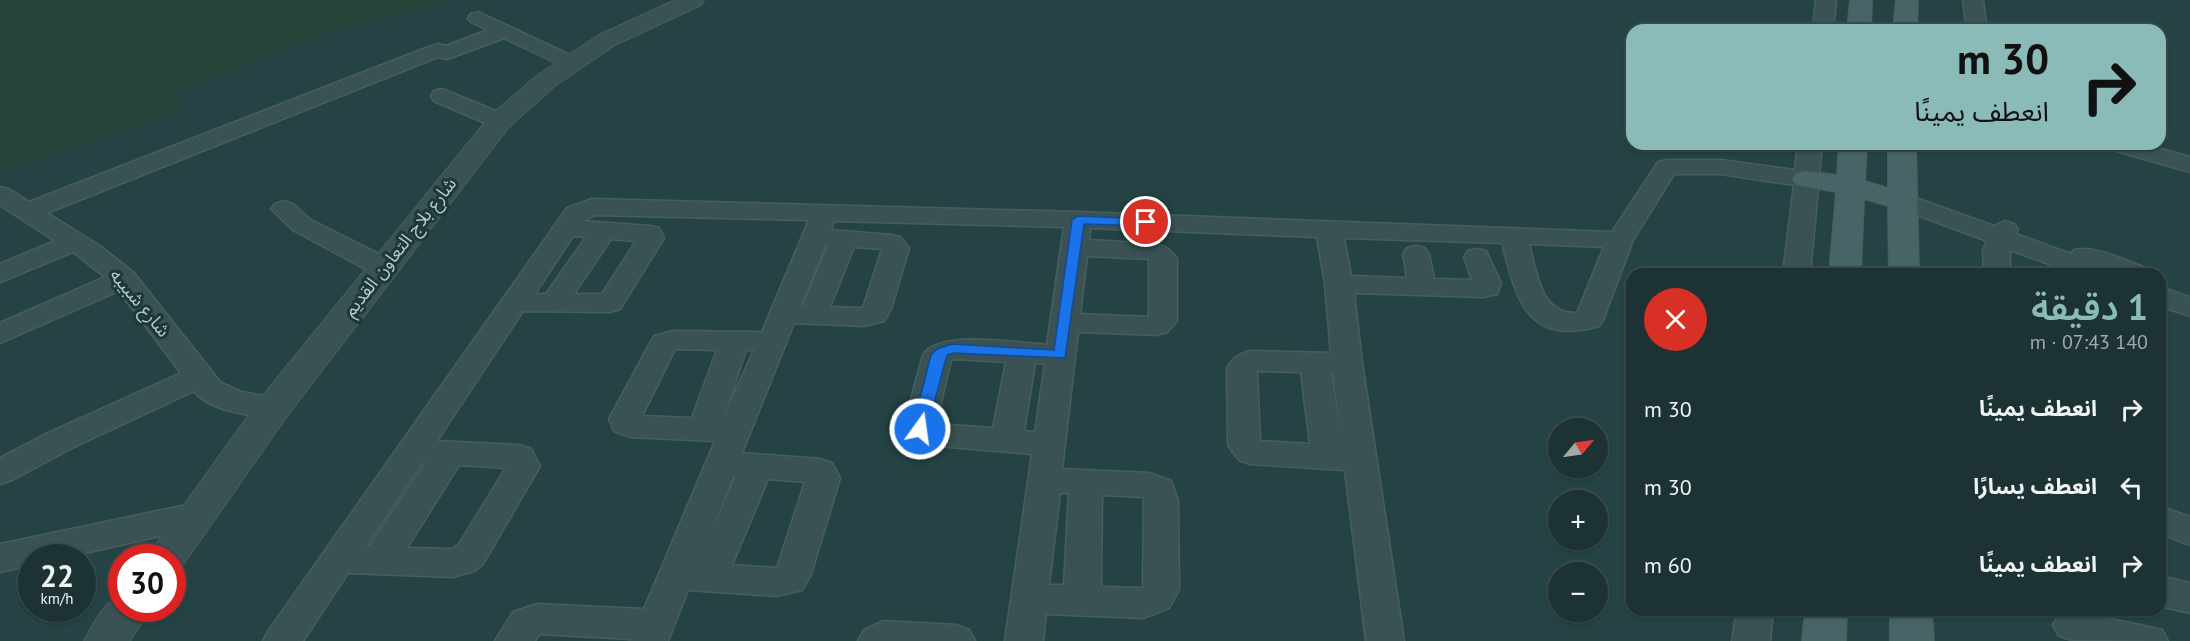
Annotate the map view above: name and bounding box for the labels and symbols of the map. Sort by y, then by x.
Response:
street label: شارع بلاج التعاون القديم [338,173,463,323]
pin [1120,196,1171,247]
street label: شارع شبيبه [103,264,175,343]
position arrow [888,397,952,461]
north arrow [1548,418,1608,478]
speed limit sign: 30 [108,544,186,622]

